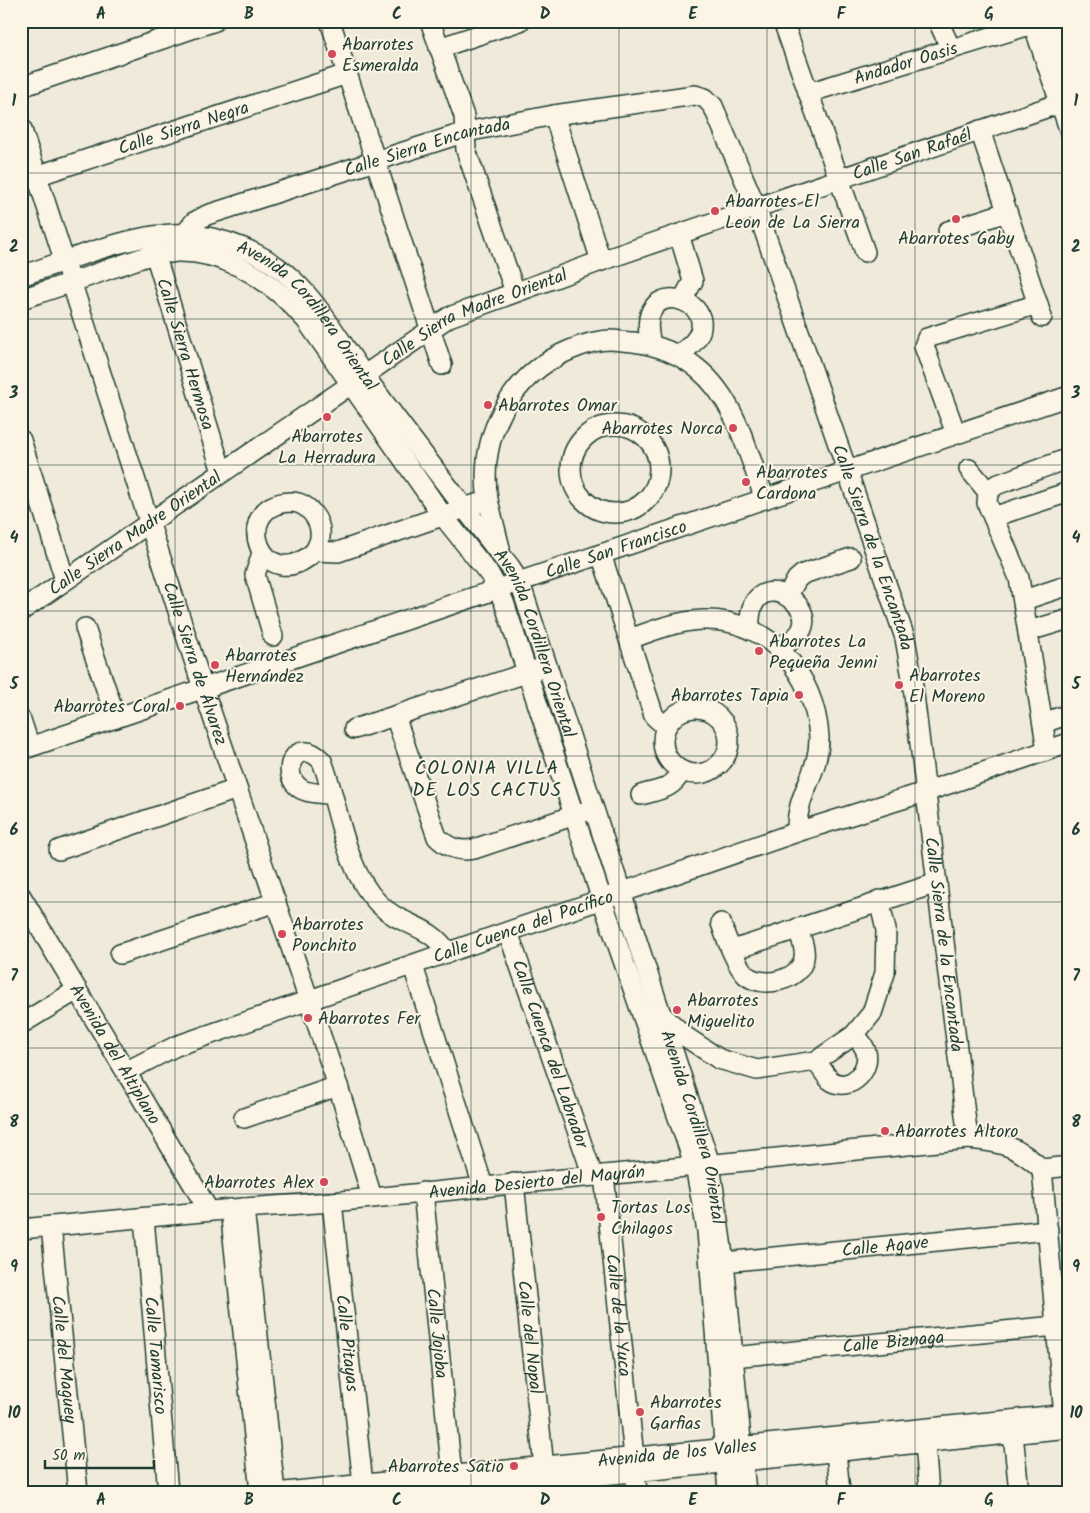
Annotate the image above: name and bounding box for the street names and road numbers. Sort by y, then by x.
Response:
street label: Andador Oasis [850,35,962,94]
street label: Calle Sierra Negra [115,94,253,164]
street label: Calle Sierra Encantada [341,111,513,186]
street label: Calle San Rafaél [849,121,977,189]
street label: Avenida Cordillera Oriental [232,234,385,399]
street label: Calle Sierra Madre Oriental [376,261,573,375]
street label: Calle Sierra Hermosa [147,275,221,434]
street label: Calle Sierra de la Encantada [823,441,920,653]
street label: Calle Sierra Madre Oriental [43,464,229,604]
street label: Calle San Francisco [542,513,691,588]
street label: Avenida Cordillera Oriental [485,543,583,742]
street label: Calle Sierra de Álvarez [153,578,234,750]
street label: Calle Sierra de la Encantada [915,835,970,1054]
street label: Calle Cuenca del Pacífico [429,883,618,972]
street label: Calle Cuenca del Labrador [503,956,596,1154]
street label: Avenida del Altiplano [61,979,167,1131]
street label: Avenida Cordillera Oriental [651,1027,732,1227]
street label: Avenida Desierto del Mayrán [427,1158,646,1208]
street label: Calle Agave [841,1229,930,1266]
street label: Calle de la Yuca [596,1253,638,1378]
street label: Calle del Nopal [508,1279,549,1396]
street label: Calle Jojoba [417,1287,455,1380]
street label: Calle Pitayas [326,1293,366,1394]
street label: Calle del Maguey [42,1294,84,1425]
street label: Calle Tamarisco [135,1295,174,1416]
street label: Calle Biznaga [841,1324,946,1362]
street label: Avenida de los Valles [596,1432,758,1477]

